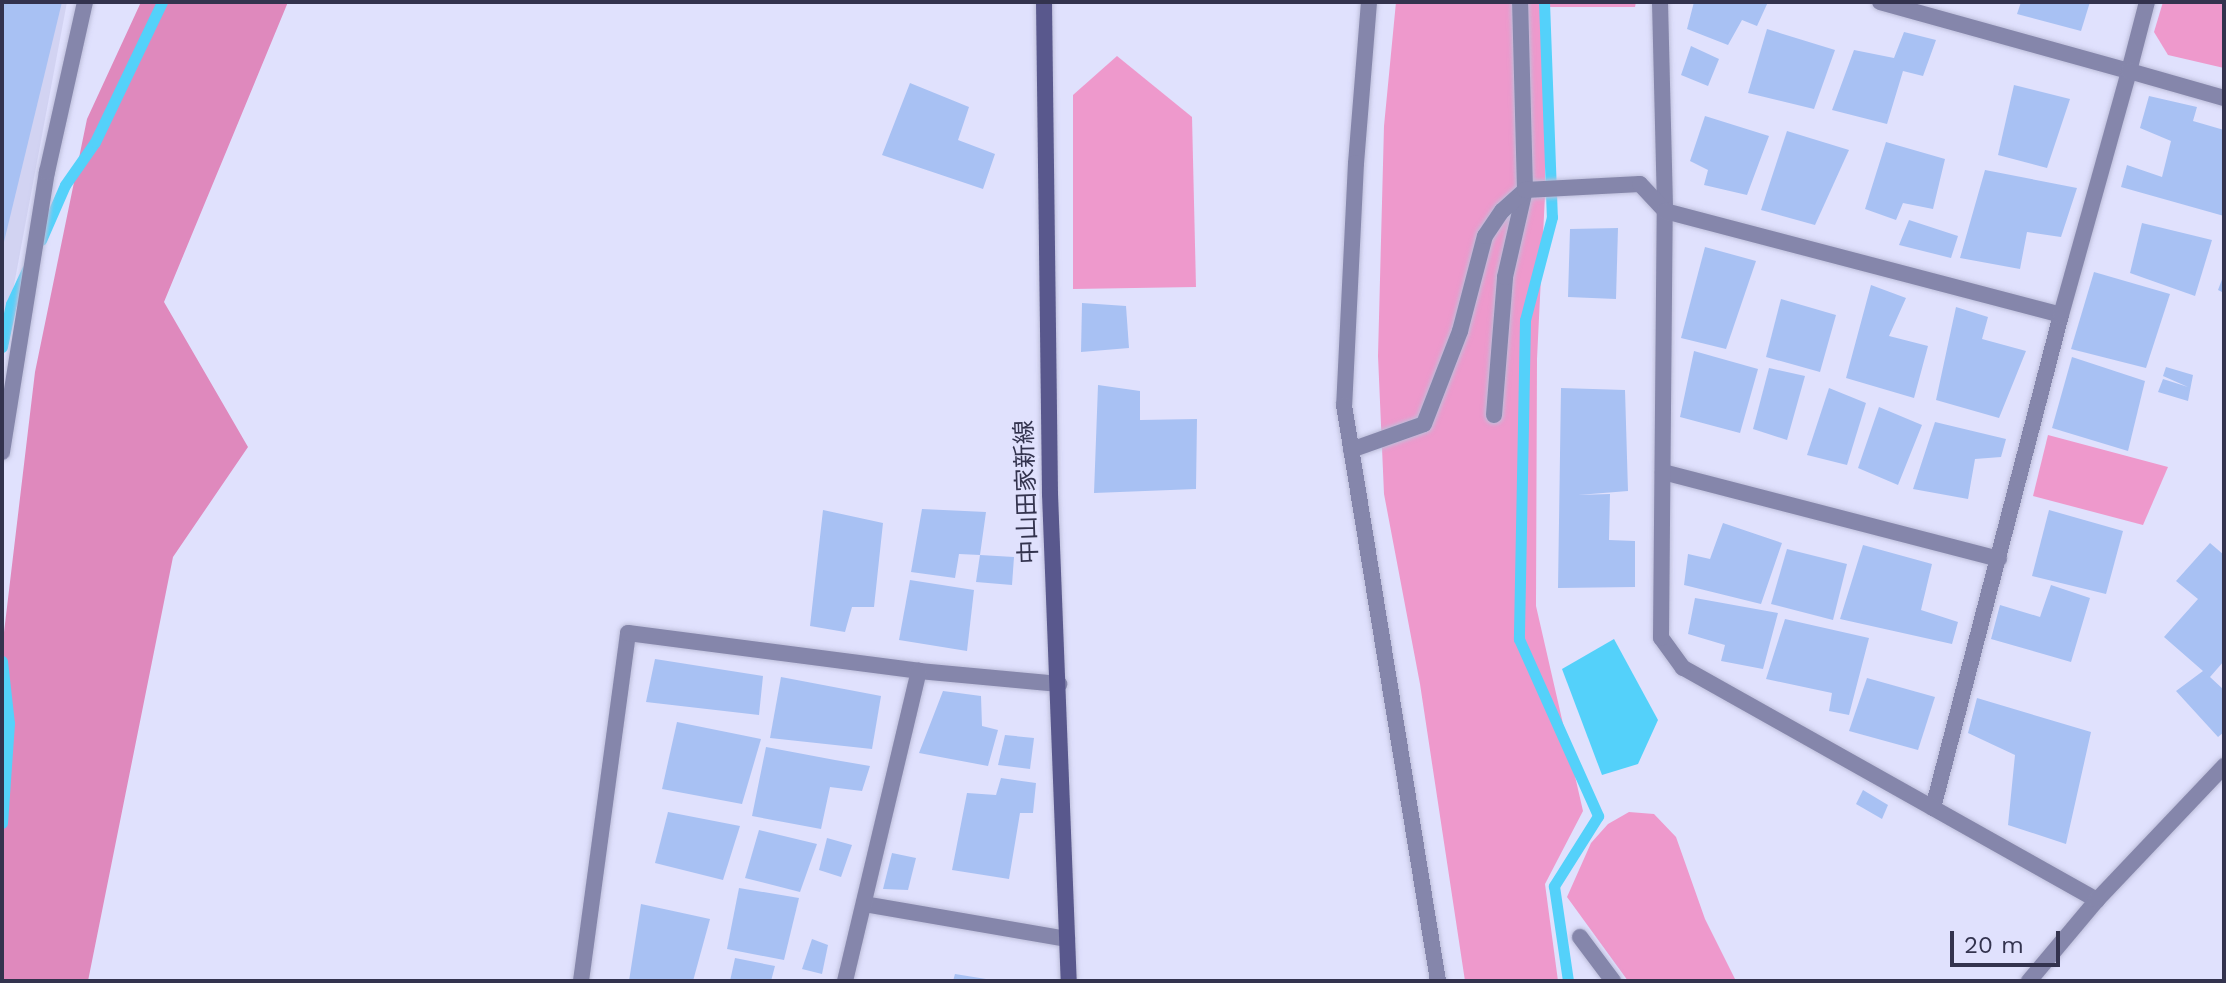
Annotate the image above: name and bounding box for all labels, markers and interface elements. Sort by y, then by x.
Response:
street label: 中山田家新線 [1010,420,1044,564]
scale bar [1954,915,2064,965]
text: 20 m [1964,931,2024,959]

